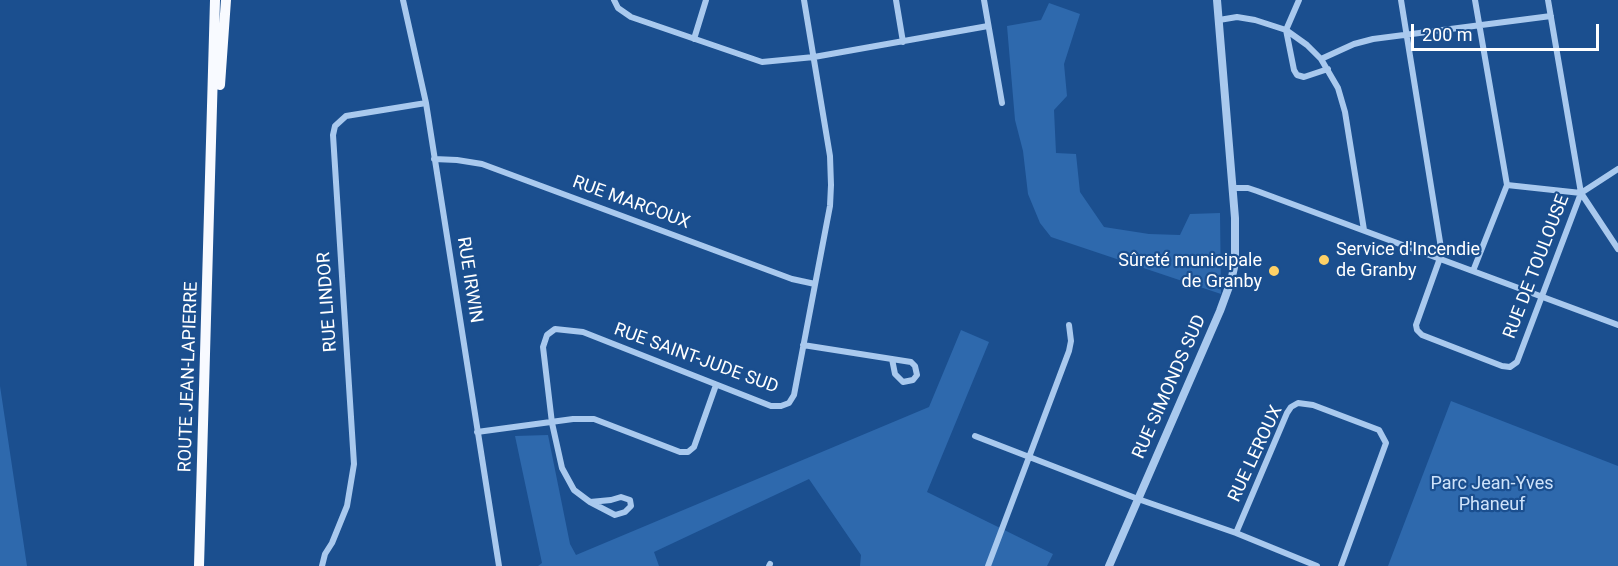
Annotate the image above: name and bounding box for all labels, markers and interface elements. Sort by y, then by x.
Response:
scale bar [1414,12,1602,50]
text: 200 m [1422,24,1473,45]
street label: RUE MARCOUX [569,172,693,234]
street label: RUE DE TOULOUSE [1500,192,1574,342]
street label: RUE IRWIN [452,235,486,325]
place label: Service d'Incendie de Granby [1336,239,1480,282]
place label: Sûreté municipale de Granby [1118,250,1262,292]
street label: RUE LINDOR [314,251,342,353]
marker: Service d'Incendie de Granby [1317,253,1331,267]
marker: Sûreté municipale de Granby [1267,264,1281,278]
street label: ROUTE JEAN-LAPIERRE [175,281,203,473]
street label: RUE SIMONDS SUD [1129,312,1211,462]
street label: RUE SAINT-JUDE SUD [611,319,781,399]
street label: RUE LEROUX [1224,402,1288,506]
park label: Parc Jean-Yves Phaneuf [1430,473,1554,516]

